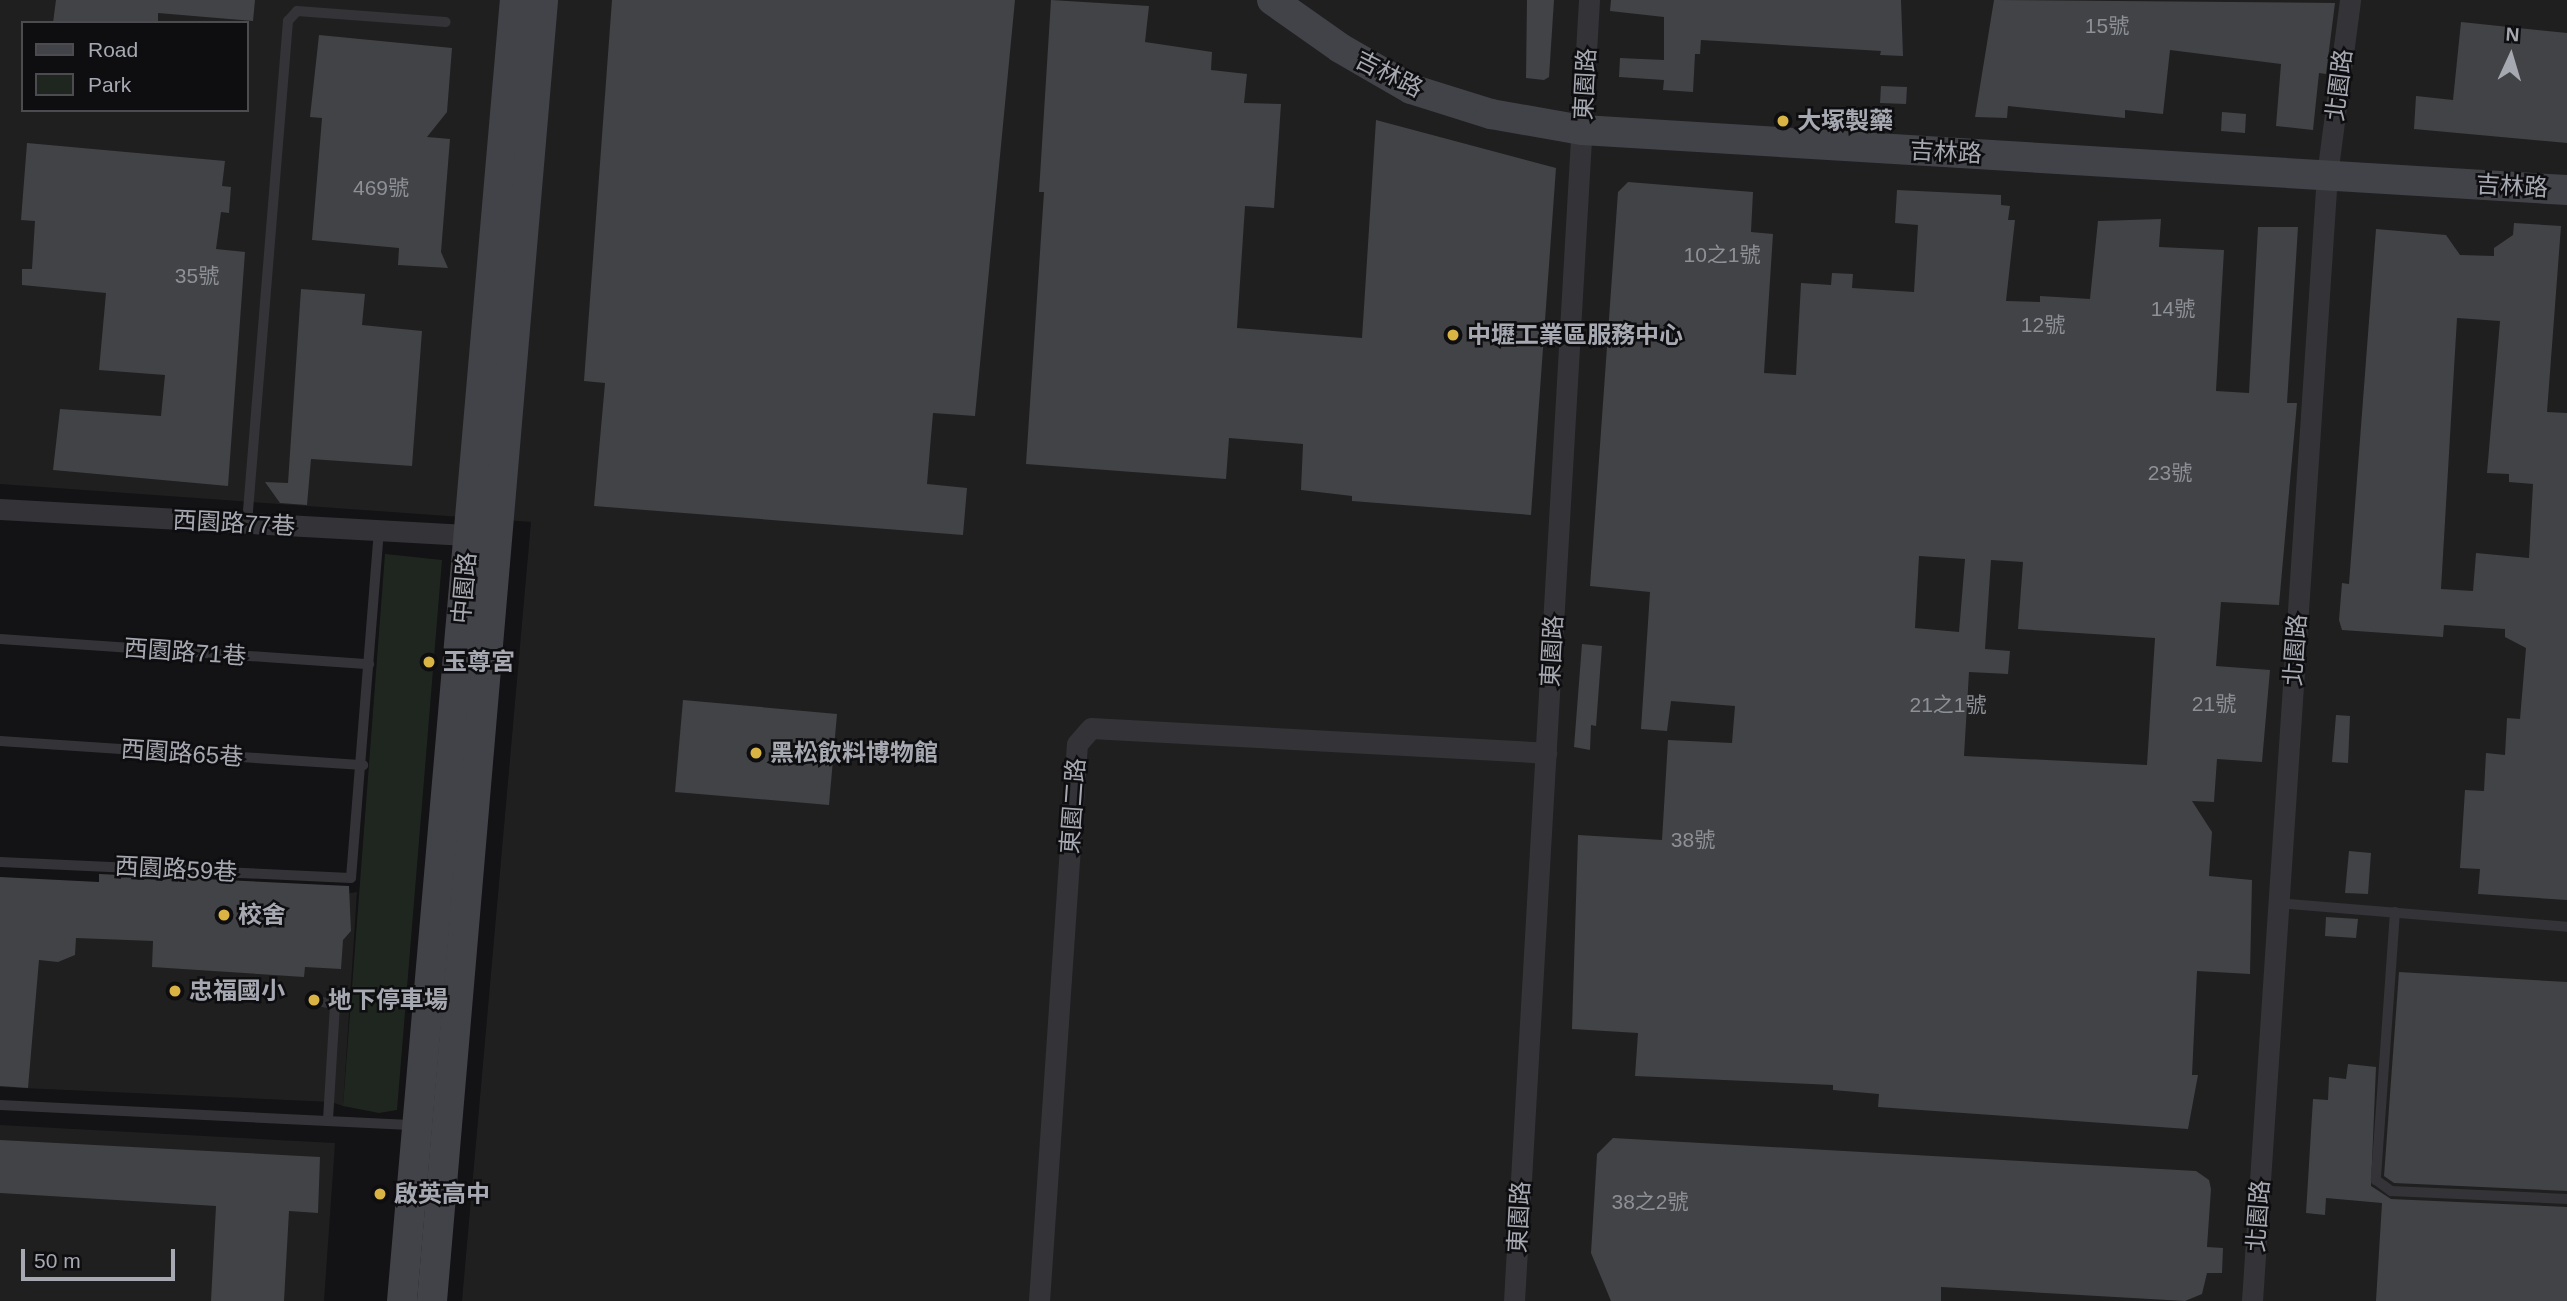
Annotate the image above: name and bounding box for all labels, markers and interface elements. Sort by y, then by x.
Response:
house number: 15號 [2085,13,2129,39]
legend [21,21,248,112]
north arrow [2476,21,2546,91]
text: N [2505,24,2520,46]
text: Road [88,38,138,61]
street label: 吉林路 [1350,45,1428,103]
street label: 東園路 [1569,47,1601,121]
street label: 北園路 [2320,48,2358,122]
text: Park [88,73,131,96]
place label: 大塚製藥 [1797,107,1893,135]
marker: 大塚製藥 [1775,113,1791,129]
street label: 吉林路 [1909,136,1983,168]
street label: 吉林路 [2475,170,2549,202]
house number: 469號 [353,175,409,201]
house number: 10之1號 [1683,242,1761,268]
house number: 35號 [175,263,219,289]
house number: 14號 [2151,296,2195,322]
house number: 12號 [2021,312,2065,338]
place label: 中壢工業區服務中心 [1467,321,1683,349]
marker: 中壢工業區服務中心 [1445,327,1461,343]
house number: 23號 [2148,460,2192,486]
street label: 西園路77巷 [172,505,296,541]
street label: 中園路 [447,551,481,625]
street label: 北園路 [2278,613,2312,687]
street label: 東園路 [1536,614,1568,688]
street label: 西園路71巷 [123,633,247,671]
place label: 玉尊宮 [443,648,515,676]
marker: 玉尊宮 [421,654,437,670]
house number: 21號 [2192,691,2236,717]
house number: 21之1號 [1909,692,1987,718]
street label: 西園路65巷 [120,734,244,772]
place label: 黑松飲料博物館 [770,739,938,767]
marker: 黑松飲料博物館 [748,745,764,761]
street label: 東園二路 [1055,757,1091,855]
house number: 38號 [1671,827,1715,853]
street label: 西園路59巷 [114,851,238,887]
place label: 校舍 [238,901,286,929]
marker: 校舍 [216,907,232,923]
place label: 忠福國小 [189,977,285,1005]
marker: 忠福國小 [167,983,183,999]
place label: 地下停車場 [328,986,448,1014]
marker: 地下停車場 [306,992,322,1008]
street label: 北園路 [2241,1179,2275,1253]
place label: 啟英高中 [394,1180,490,1208]
street label: 東園路 [1503,1180,1535,1254]
marker: 啟英高中 [372,1186,388,1202]
house number: 38之2號 [1611,1189,1689,1215]
scale bar [24,1234,178,1278]
text: 50 m [34,1249,81,1272]

